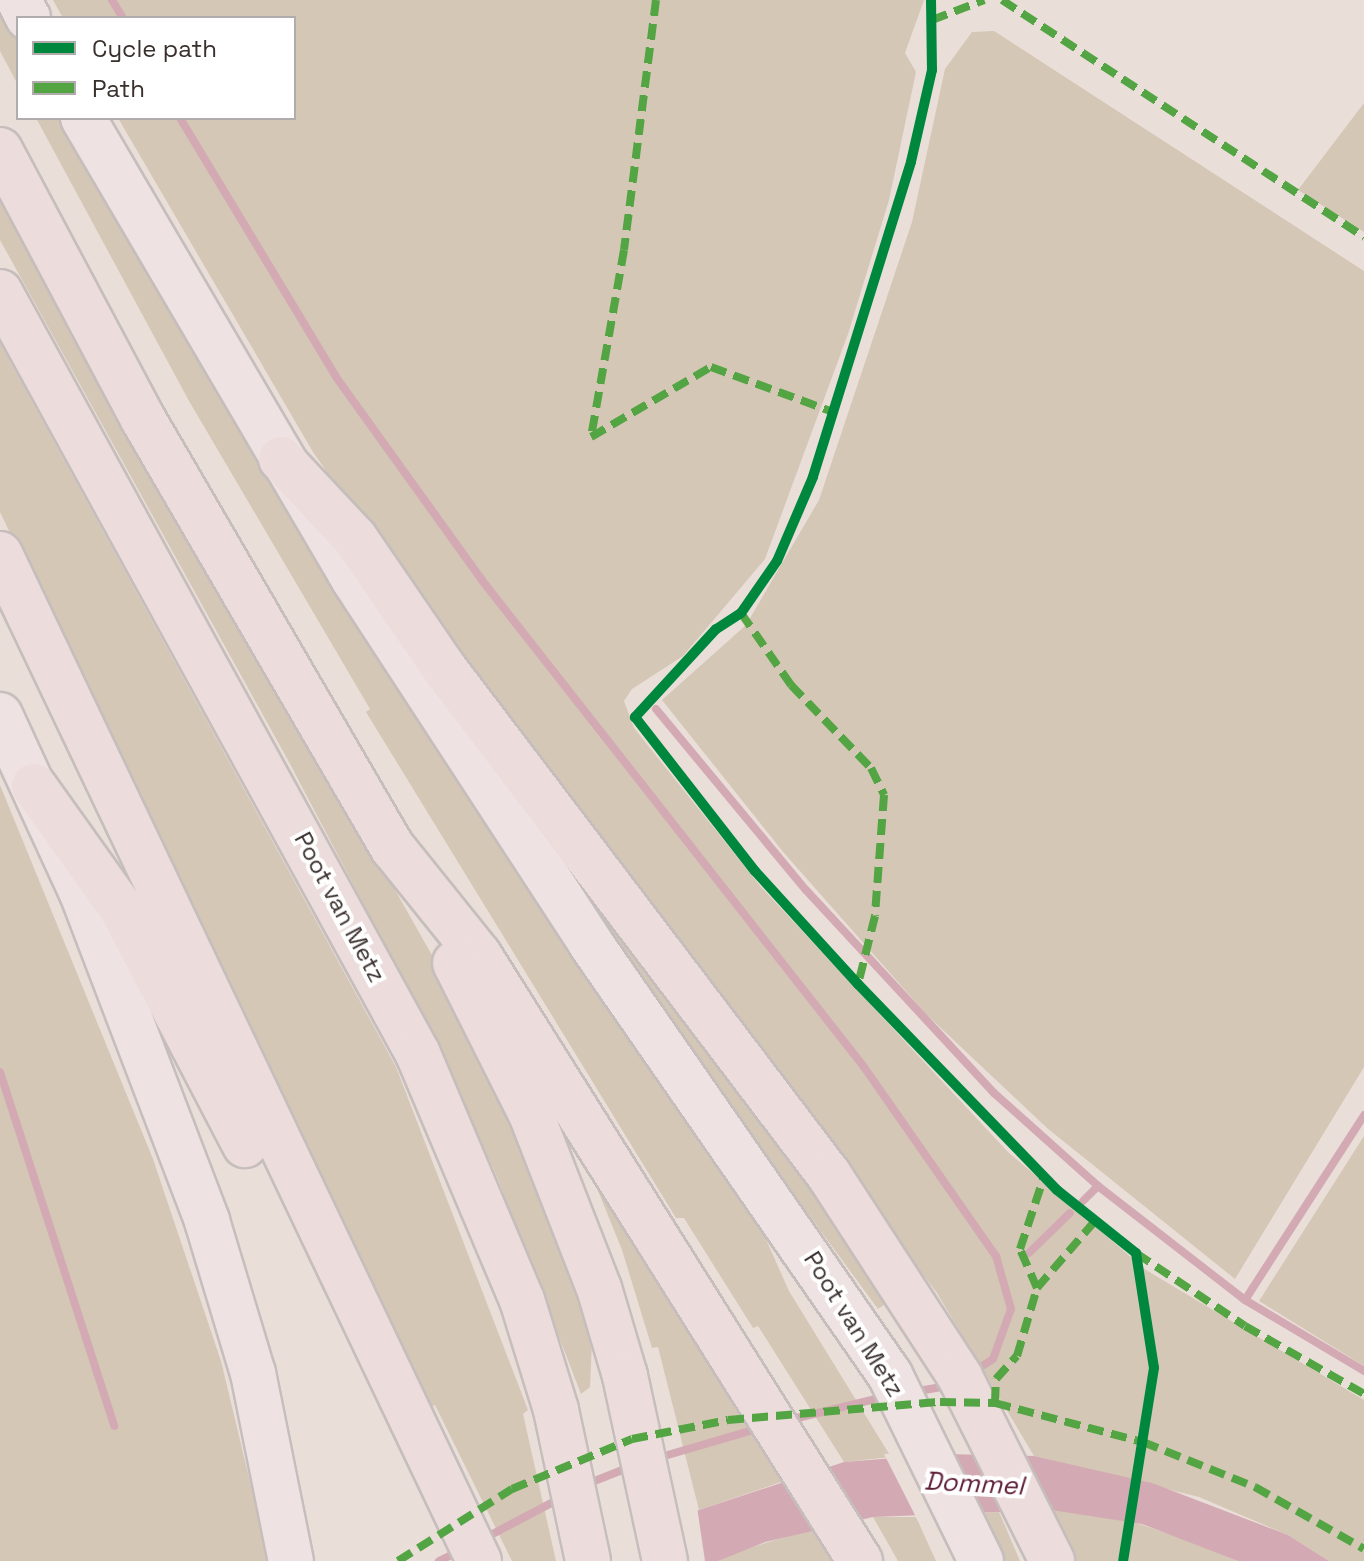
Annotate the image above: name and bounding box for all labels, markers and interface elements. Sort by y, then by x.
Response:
legend [16,16,296,120]
text: Cycle path [92,33,217,64]
text: Path [92,73,145,104]
street label: Poot van Metz [288,827,392,987]
street label: Poot van Metz [798,1246,910,1402]
water label: Dommel [923,1466,1025,1502]

